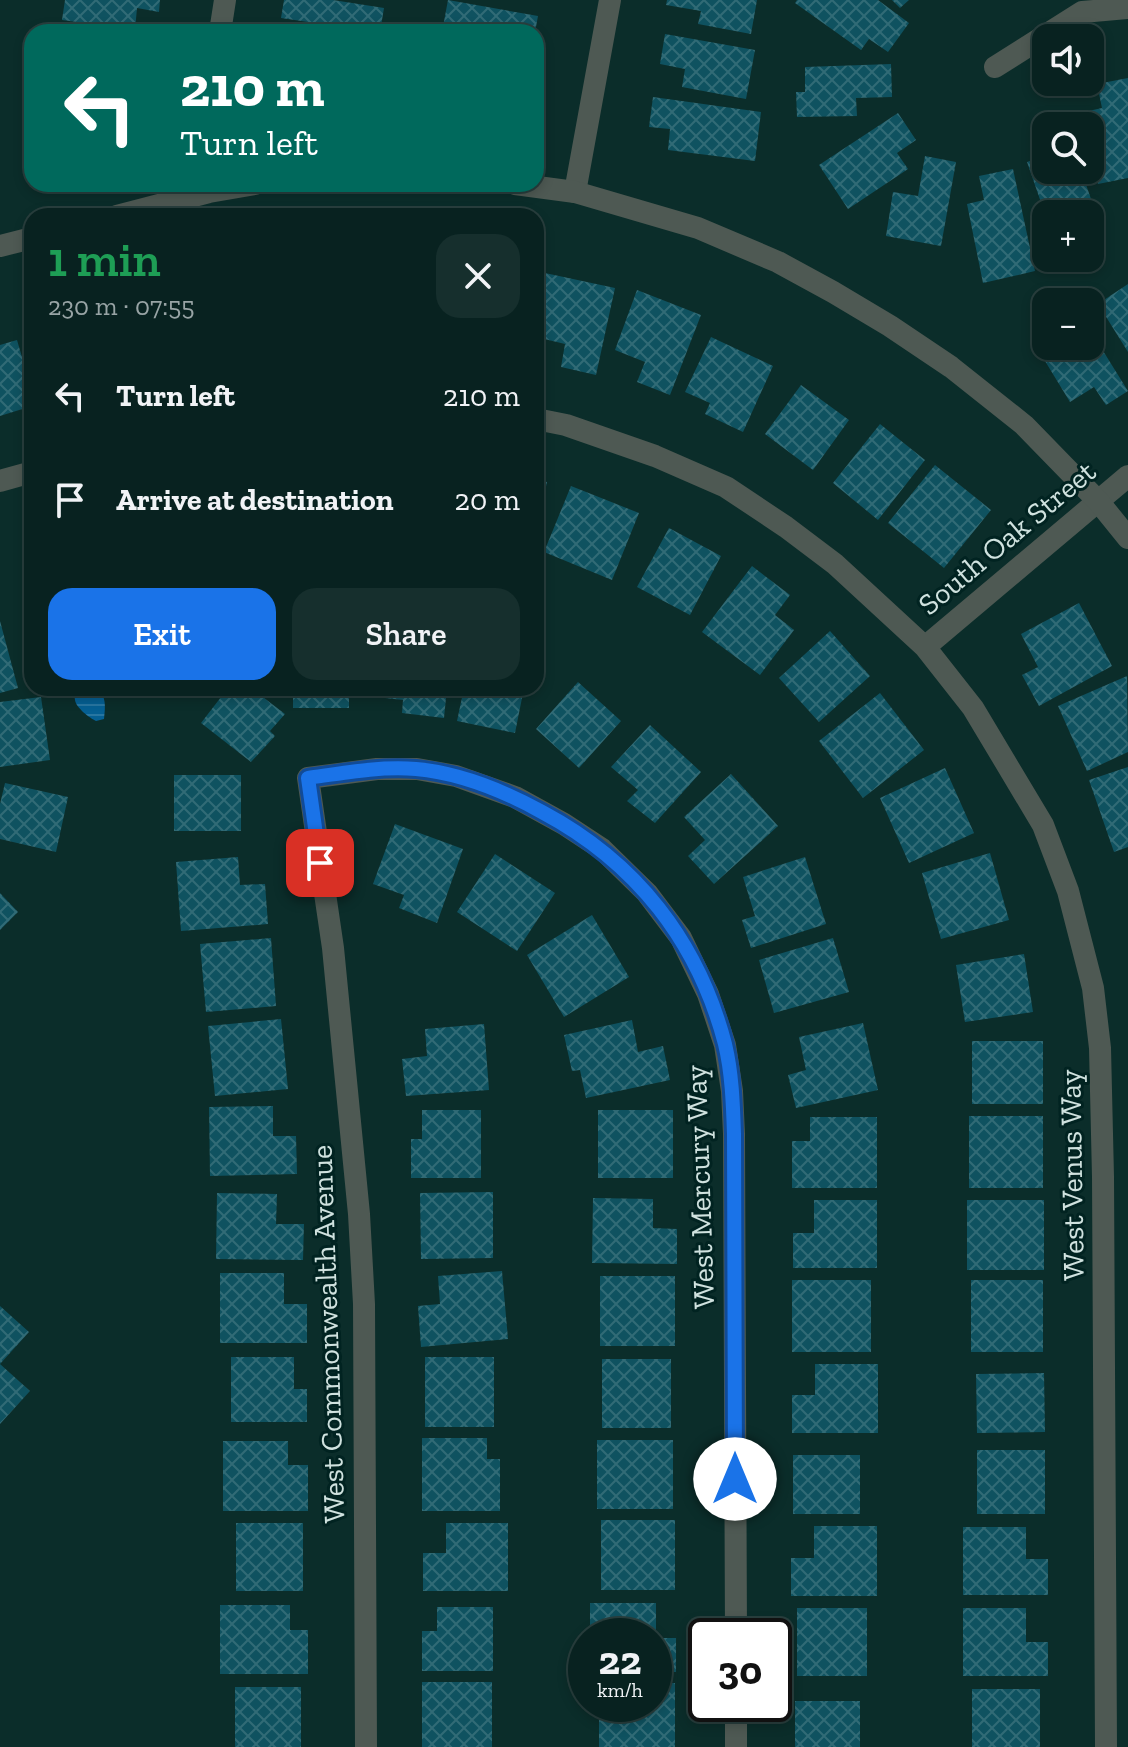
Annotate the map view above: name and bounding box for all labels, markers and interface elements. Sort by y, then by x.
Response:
map controls [1032,24,1104,360]
button: sound [1032,24,1104,96]
text: 210 m [180,53,324,120]
icon: left [48,56,152,160]
button: search [1032,112,1104,184]
text: Turn left [180,121,318,164]
button: + [1032,200,1104,272]
text: 1 min [48,231,161,288]
button: close [436,234,520,318]
button: − [1032,288,1104,360]
text: 230 m · 07:55 [48,290,195,322]
icon: left [48,374,92,418]
text: Turn left [116,378,235,414]
text: 210 m [443,378,520,414]
street label: South Oak Street [911,453,1103,623]
icon: arrive [48,478,92,522]
text: Arrive at destination [116,482,393,518]
text: 20 m [455,482,520,518]
button: Exit [48,588,276,680]
button: Share [292,588,520,680]
pin [286,829,354,897]
icon: arrive [298,841,342,885]
street label: West Mercury Way [678,1064,722,1310]
street label: West Venus Way [1052,1068,1092,1281]
street label: West Commonwealth Avenue [303,1144,353,1524]
position arrow [693,1437,777,1521]
speed limit sign: 30 [688,1618,792,1722]
text: 22 [599,1636,641,1684]
text: km/h [597,1678,643,1702]

